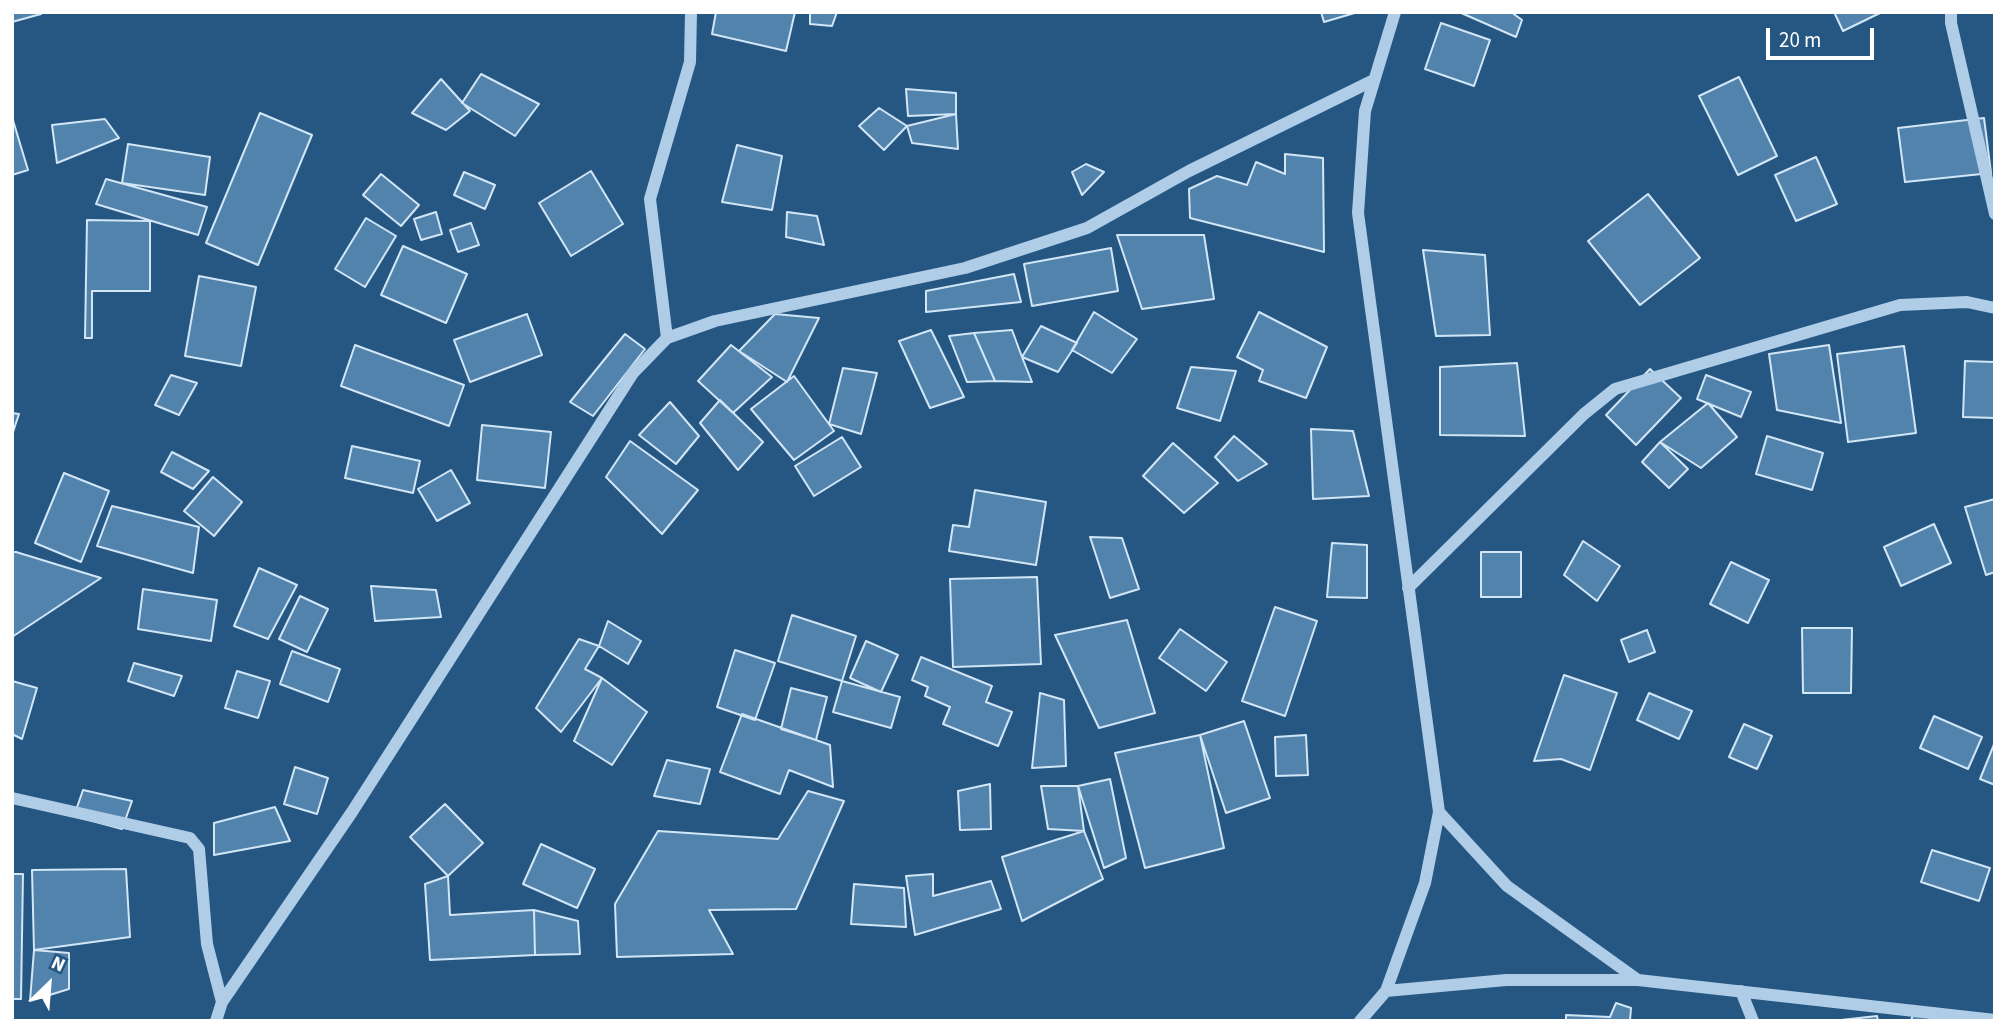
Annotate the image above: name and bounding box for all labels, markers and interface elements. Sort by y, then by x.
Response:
scale bar [1769,14,1878,58]
text: 20 m [1779,25,1821,55]
north arrow [14,949,84,1019]
text: N [47,950,70,979]

